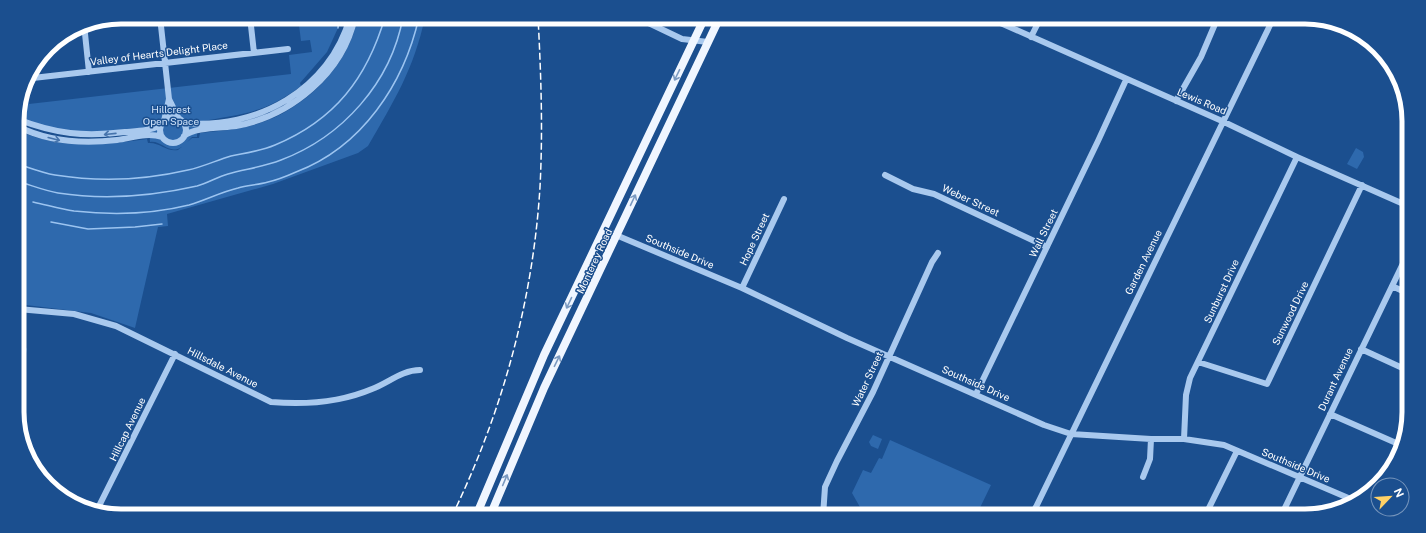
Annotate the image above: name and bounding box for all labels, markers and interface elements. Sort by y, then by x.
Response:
street label: Valley of Hearts Delight Place [90,39,229,67]
one-way arrow [673,69,680,81]
street label: Lewis Road [1175,85,1229,117]
park label: Hillcrest Open Space [143,103,199,127]
one-way arrow [104,130,117,138]
one-way arrow [47,135,60,143]
street label: Weber Street [940,181,1002,219]
one-way arrow [630,195,637,207]
street label: Wall Street [1026,207,1060,259]
street label: Hope Street [737,211,771,267]
street label: Monterey Road [574,227,614,295]
street label: Garden Avenue [1122,227,1164,296]
street label: Southside Drive [644,231,716,271]
street label: Sunburst Drive [1201,257,1241,325]
street label: Sunwood Drive [1269,279,1311,347]
one-way arrow [565,296,572,308]
street label: Hillsdale Avenue [186,344,261,390]
street label: Durant Avenue [1315,345,1355,412]
street label: Water Street [849,349,885,408]
one-way arrow [554,355,561,367]
street label: Southside Drive [940,363,1012,404]
street label: Hillcap Avenue [106,395,148,463]
street label: Southside Drive [1260,445,1332,485]
one-way arrow [502,474,509,486]
north arrow [1370,477,1410,517]
text: N [1392,486,1406,499]

